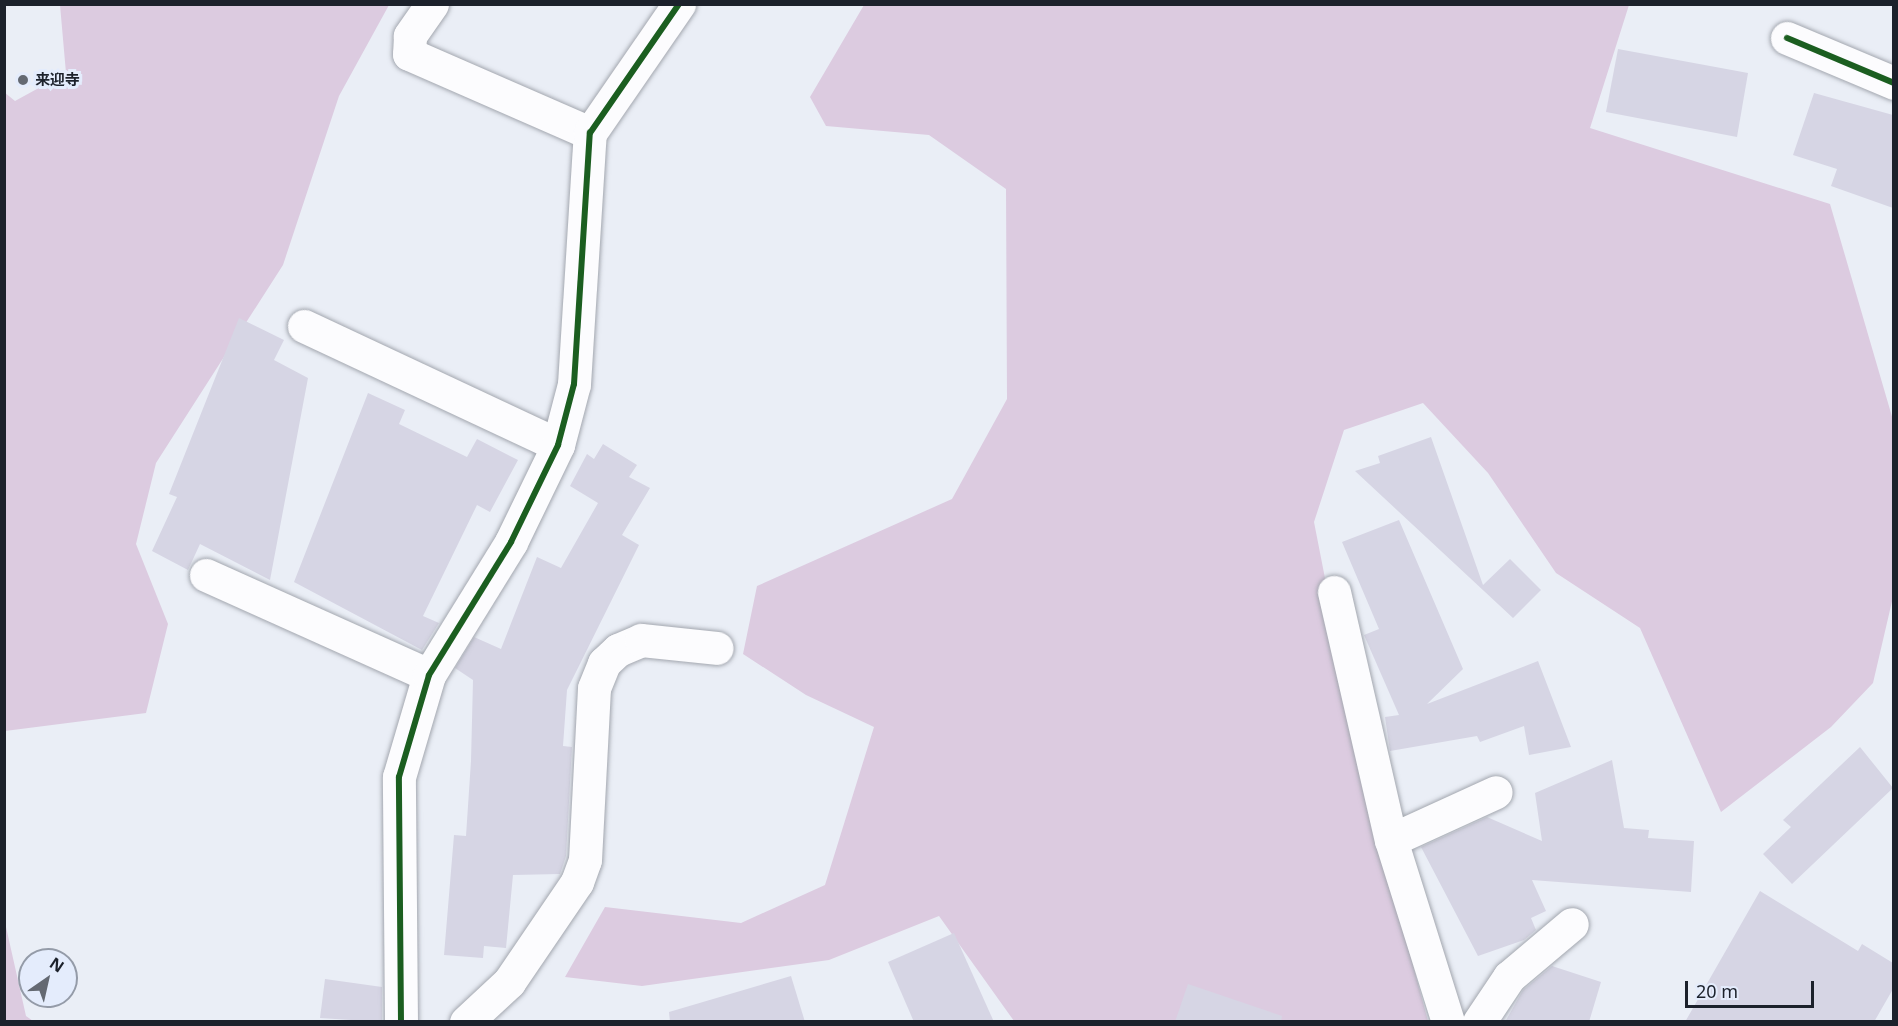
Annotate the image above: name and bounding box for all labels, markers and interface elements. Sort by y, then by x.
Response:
place label: 来迎寺 [35,71,80,89]
marker: 来迎寺 [16,73,30,87]
north arrow [18,948,78,1008]
text: N [45,952,68,977]
scale bar [1688,969,1817,1007]
text: 20 m [1696,979,1738,1003]

